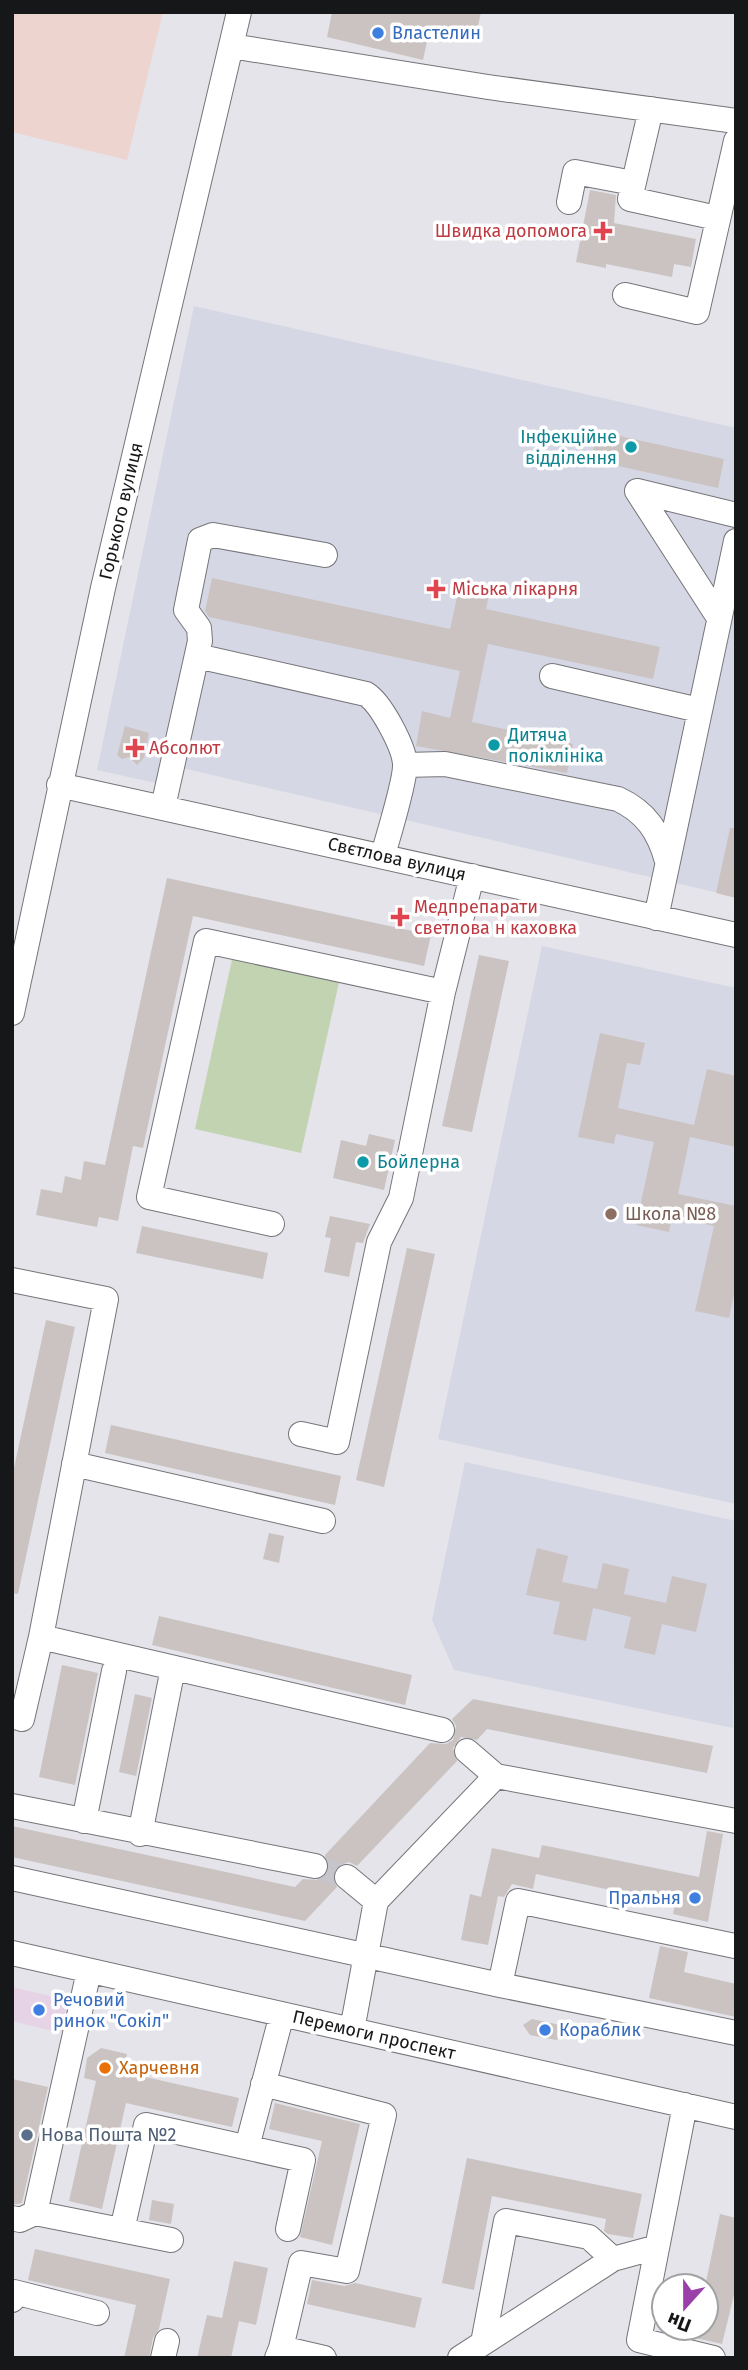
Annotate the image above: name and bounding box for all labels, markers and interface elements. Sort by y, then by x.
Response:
place label: Властелин [392,22,481,44]
marker: Властелин [370,25,386,41]
place label: Швидка допомога [435,220,587,242]
marker: Швидка допомога [593,221,613,241]
place label: Інфекційне відділення [520,426,617,469]
marker: Інфекційне відділення [623,439,639,455]
street label: Горького вулиця [95,440,147,582]
place label: Міська лікарня [452,578,578,600]
marker: Міська лікарня [426,579,446,599]
place label: Дитяча поліклініка [507,724,604,767]
place label: Абсолют [149,737,221,759]
marker: Дитяча поліклініка [486,737,502,753]
marker: Абсолют [127,740,143,756]
street label: Свєтлова вулиця [326,832,468,886]
place label: Медпрепарати светлова н каховка [414,896,577,939]
marker: Медпрепарати светлова н каховка [392,909,408,925]
place label: Бойлерна [377,1151,460,1173]
marker: Бойлерна [355,1154,371,1170]
place label: Школа №8 [625,1203,716,1225]
marker: Школа №8 [603,1206,619,1222]
place label: Пральня [608,1887,681,1909]
marker: Пральня [687,1890,703,1906]
place label: Речовий ринок "Сокіл" [53,1989,169,2032]
marker: Речовий ринок "Сокіл" [31,2002,47,2018]
street label: Перемоги проспект [290,2006,459,2065]
place label: Кораблик [559,2019,642,2041]
marker: Кораблик [537,2022,553,2038]
place label: Харчевня [119,2057,200,2079]
marker: Харчевня [97,2060,113,2076]
place label: Нова Пошта №2 [41,2124,176,2146]
marker: Нова Пошта №2 [19,2127,35,2143]
north arrow [650,2272,720,2342]
text: Пн [664,2307,694,2337]

